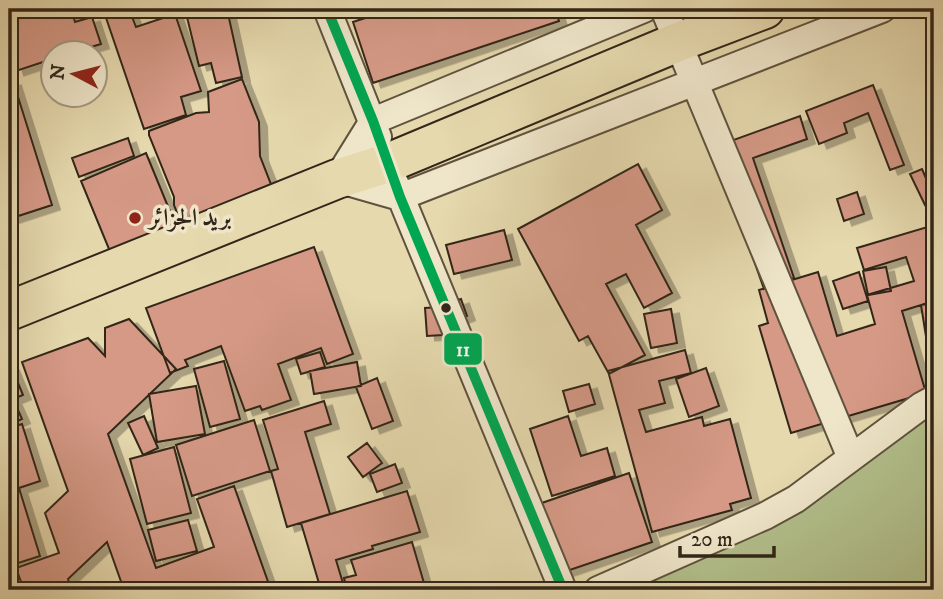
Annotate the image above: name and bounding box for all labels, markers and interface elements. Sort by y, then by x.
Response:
north arrow [38,38,108,108]
text: N [46,63,71,81]
place label: بريد الجزائر [146,203,232,233]
marker: بريد الجزائر [127,210,143,226]
unlabelled marker [439,301,453,315]
line badge: 11 [443,332,483,366]
text: 11 [456,339,470,362]
scale bar [680,515,775,559]
text: 20 m [691,527,733,553]

